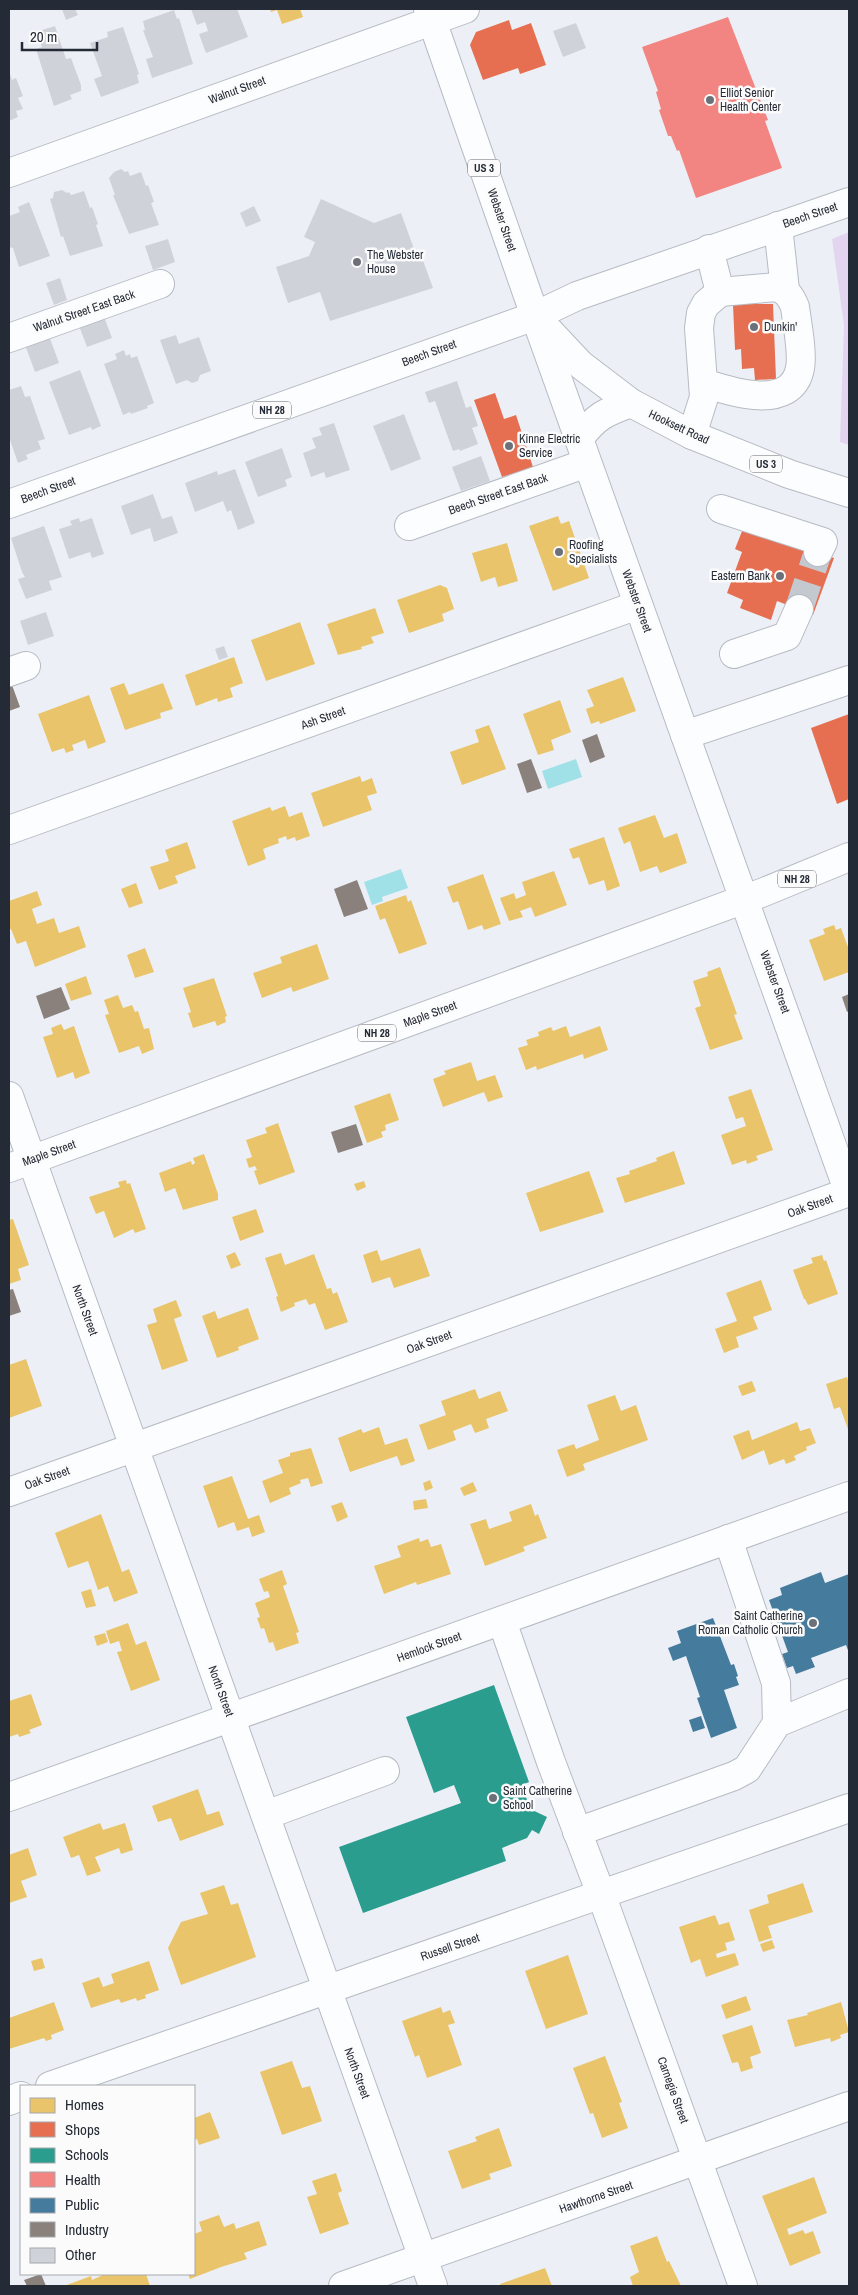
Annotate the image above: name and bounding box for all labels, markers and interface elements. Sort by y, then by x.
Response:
scale bar [22,20,98,52]
text: 20 m [30,26,57,47]
street label: Walnut Street [206,72,268,108]
place label: Elliot Senior Health Center [720,85,781,115]
marker: Elliot Senior Health Center [704,94,716,106]
road number: US 3 [468,160,500,177]
street label: Webster Street [484,186,520,254]
street label: Beech Street [780,198,840,232]
place label: The Webster House [367,247,424,277]
marker: The Webster House [351,256,363,268]
street label: Walnut Street East Back [31,286,137,336]
place label: Dunkin' [764,319,797,335]
marker: Dunkin' [748,321,760,333]
street label: Beech Street [400,336,459,370]
road number: NH 28 [253,402,291,418]
street label: Hooksett Road [646,406,712,448]
place label: Kinne Electric Service [519,431,580,461]
marker: Kinne Electric Service [503,440,515,452]
road number: US 3 [750,456,782,472]
street label: Beech Street East Back [446,469,550,518]
street label: Beech Street [19,473,78,507]
place label: Roofing Specialists [569,537,617,567]
marker: Roofing Specialists [553,546,565,558]
street label: Webster Street [618,568,656,635]
place label: Eastern Bank [711,568,770,584]
marker: Eastern Bank [774,570,786,582]
street label: Ash Street [298,703,348,734]
road number: NH 28 [778,871,816,888]
street label: Webster Street [756,949,794,1016]
street label: Maple Street [401,997,459,1031]
road number: NH 28 [358,1024,396,1042]
street label: Maple Street [20,1136,78,1170]
street label: Oak Street [785,1190,835,1222]
street label: North Street [68,1282,102,1338]
street label: Oak Street [404,1326,454,1358]
street label: Oak Street [22,1462,72,1494]
place label: Saint Catherine Roman Catholic Church [698,1608,803,1638]
marker: Saint Catherine Roman Catholic Church [807,1617,819,1629]
street label: Hemlock Street [395,1628,464,1666]
street label: North Street [204,1663,238,1719]
place label: Saint Catherine School [503,1783,572,1813]
marker: Saint Catherine School [487,1792,499,1804]
street label: Russell Street [418,1929,482,1965]
street label: North Street [340,2045,374,2101]
street label: Carnegie Street [654,2055,692,2126]
legend [20,2085,195,2275]
text: Homes [65,2094,104,2115]
text: Shops [65,2119,100,2140]
text: Schools [65,2144,109,2165]
text: Health [65,2169,101,2190]
street label: Hawthorne Street [557,2177,635,2217]
text: Public [65,2194,99,2215]
text: Industry [65,2219,110,2240]
text: Other [65,2244,96,2265]

